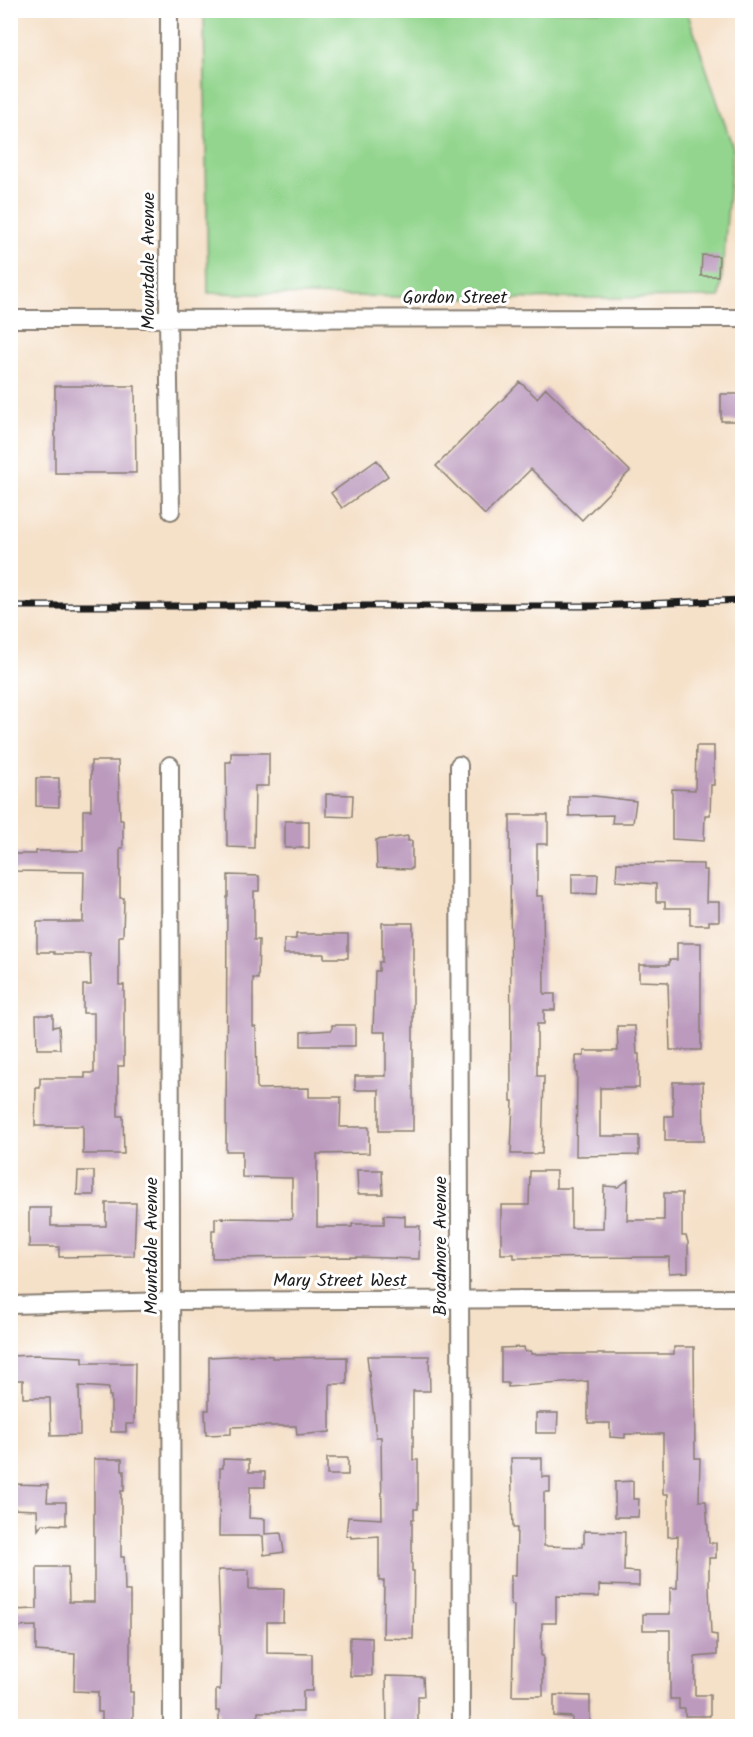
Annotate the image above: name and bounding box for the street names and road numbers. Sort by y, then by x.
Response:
street label: Mountdale Avenue [135,192,164,330]
street label: Gordon Street [403,284,508,313]
street label: Broadmore Avenue [427,1176,456,1316]
street label: Mountdale Avenue [138,1177,167,1315]
street label: Mary Street West [273,1267,408,1296]

